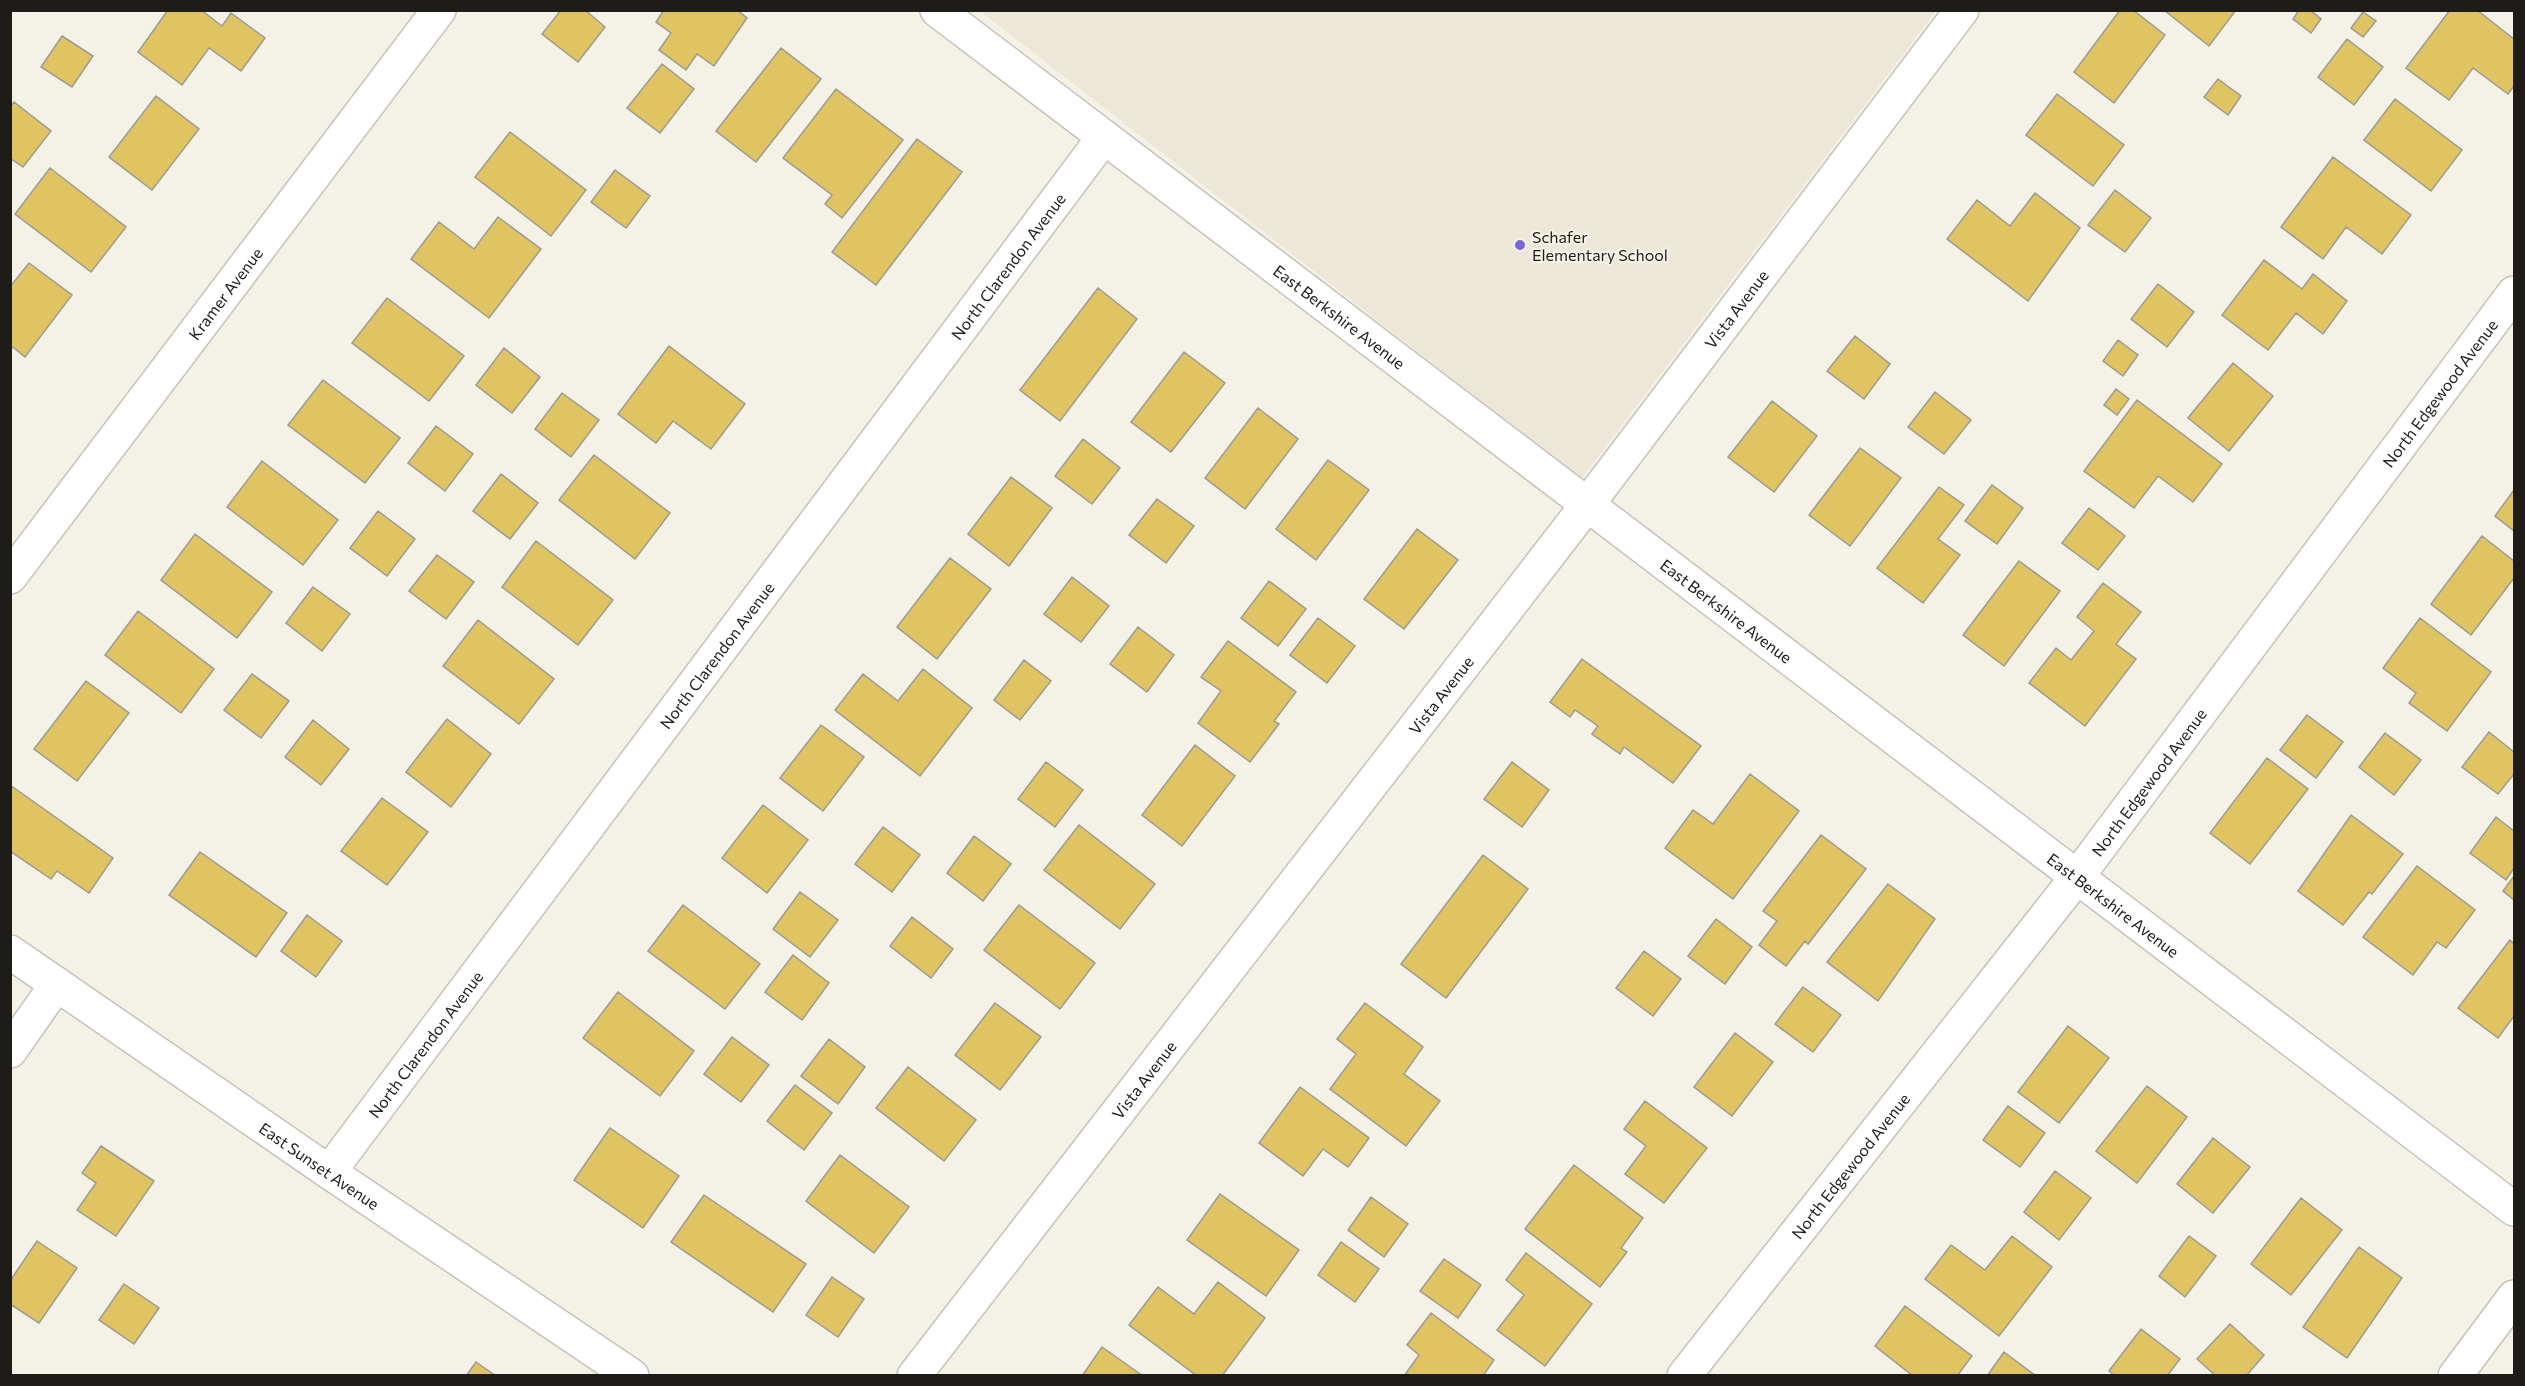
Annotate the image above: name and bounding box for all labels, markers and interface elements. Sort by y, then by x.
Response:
street label: North Clarendon Avenue [946,189,1069,343]
place label: Schafer Elementary School [1532,227,1668,264]
marker: Schafer Elementary School [1513,238,1527,252]
street label: Kramer Avenue [184,243,266,343]
street label: East Berkshire Avenue [1270,260,1409,372]
street label: Vista Avenue [1700,266,1772,352]
street label: North Edgewood Avenue [2378,315,2501,470]
street label: East Berkshire Avenue [1657,554,1796,666]
street label: North Clarendon Avenue [655,578,777,732]
street label: Vista Avenue [1404,652,1477,738]
street label: North Edgewood Avenue [2087,704,2210,860]
street label: East Berkshire Avenue [2044,848,2183,961]
street label: North Clarendon Avenue [364,967,486,1121]
street label: Vista Avenue [1107,1036,1179,1122]
street label: North Edgewood Avenue [1787,1089,1913,1242]
street label: East Sunset Avenue [256,1118,383,1213]

